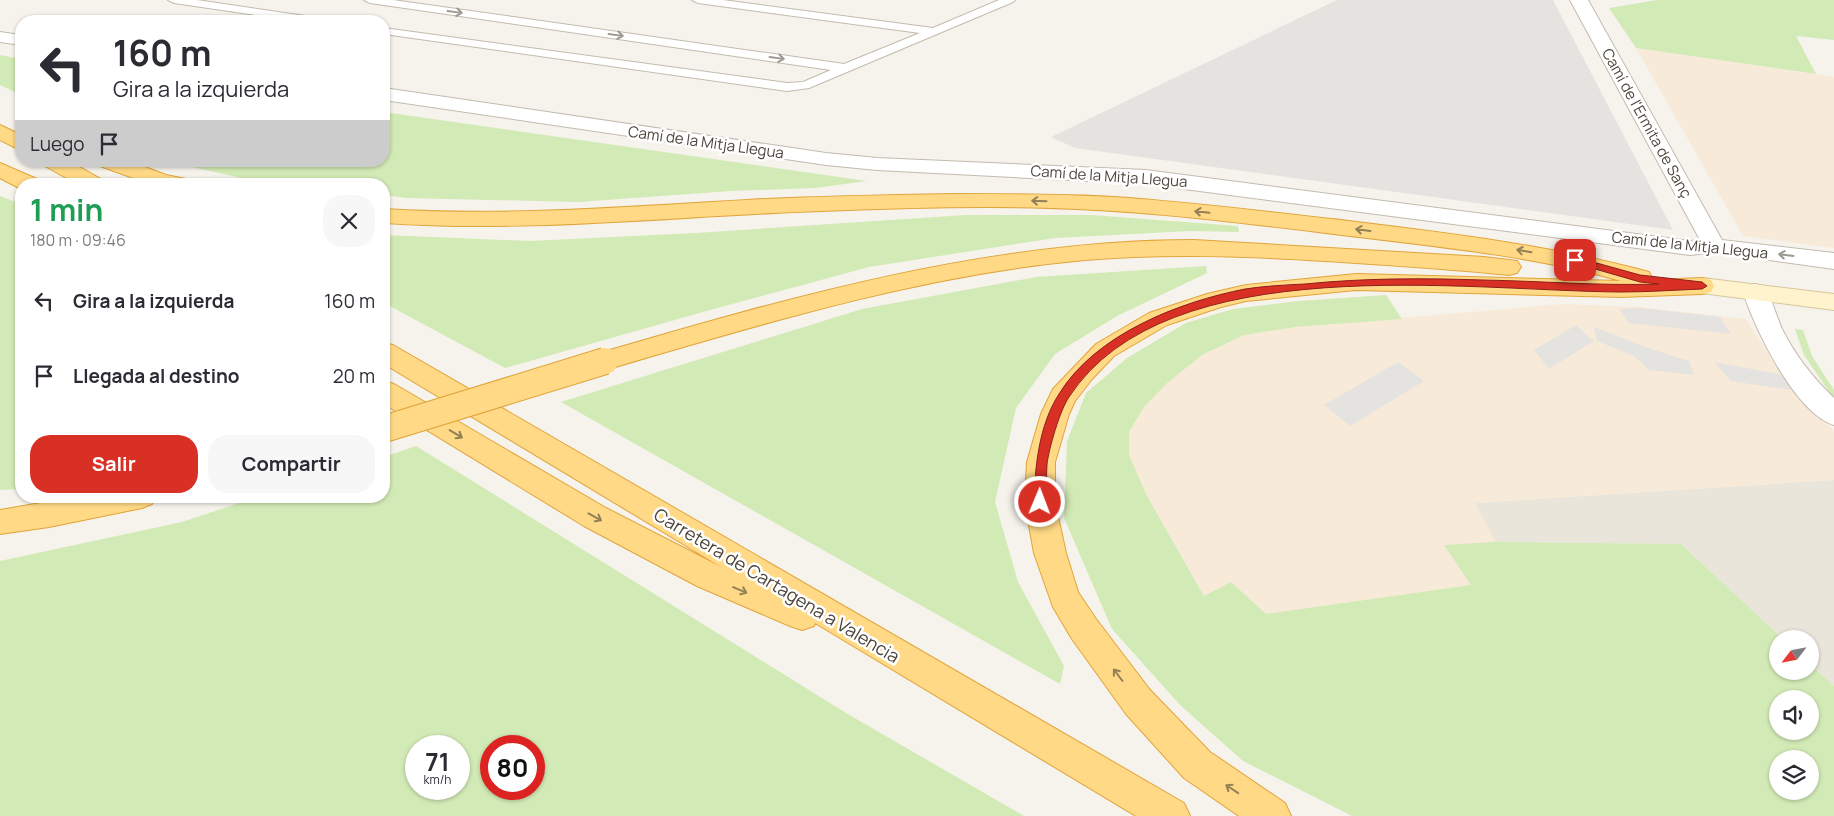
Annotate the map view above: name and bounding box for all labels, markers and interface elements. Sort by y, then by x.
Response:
one-way arrow [447,8,463,18]
text: 160 m [113,29,212,77]
one-way arrow [608,31,624,41]
icon: left [30,35,95,100]
street label: Camí de l'Ermita de Sanç [1597,44,1697,202]
one-way arrow [769,54,785,64]
text: Gira a la izquierda [113,74,289,104]
street label: Camí de la Mitja Llegua [627,121,785,163]
icon: arrive [95,130,123,158]
text: Luego [30,131,85,157]
street label: Camí de la Mitja Llegua [1030,160,1188,192]
text: 1 min [30,189,103,230]
button: close [323,195,375,247]
one-way arrow [1032,196,1048,206]
one-way arrow [1194,207,1210,217]
one-way arrow [1355,225,1371,235]
street label: Camí de la Mitja Llegua [1611,226,1769,264]
text: 180 m · 09:46 [30,229,126,251]
pin [1554,239,1596,281]
one-way arrow [1517,246,1533,256]
icon: arrive [1561,246,1589,274]
one-way arrow [1778,250,1794,260]
icon: left [30,287,58,315]
text: Gira a la izquierda [73,288,234,314]
text: 160 m [324,288,375,314]
icon: arrive [30,362,58,390]
text: Llegada al destino [73,363,240,389]
text: 20 m [333,363,375,389]
one-way arrow [448,430,462,440]
button: Salir [30,435,198,493]
button: Compartir [208,435,375,493]
position arrow [1013,475,1065,527]
street label: Carretera de Cartagena a Valencia [650,502,904,668]
one-way arrow [588,512,603,522]
one-way arrow [732,586,747,596]
north arrow [1769,630,1819,680]
map controls [1769,630,1819,800]
one-way arrow [1112,669,1123,682]
button: sound [1769,690,1819,740]
speed limit sign: 80 [480,735,545,800]
text: 71 [425,744,450,779]
button: layers [1769,750,1819,800]
text: km/h [424,771,451,788]
one-way arrow [1225,784,1239,794]

